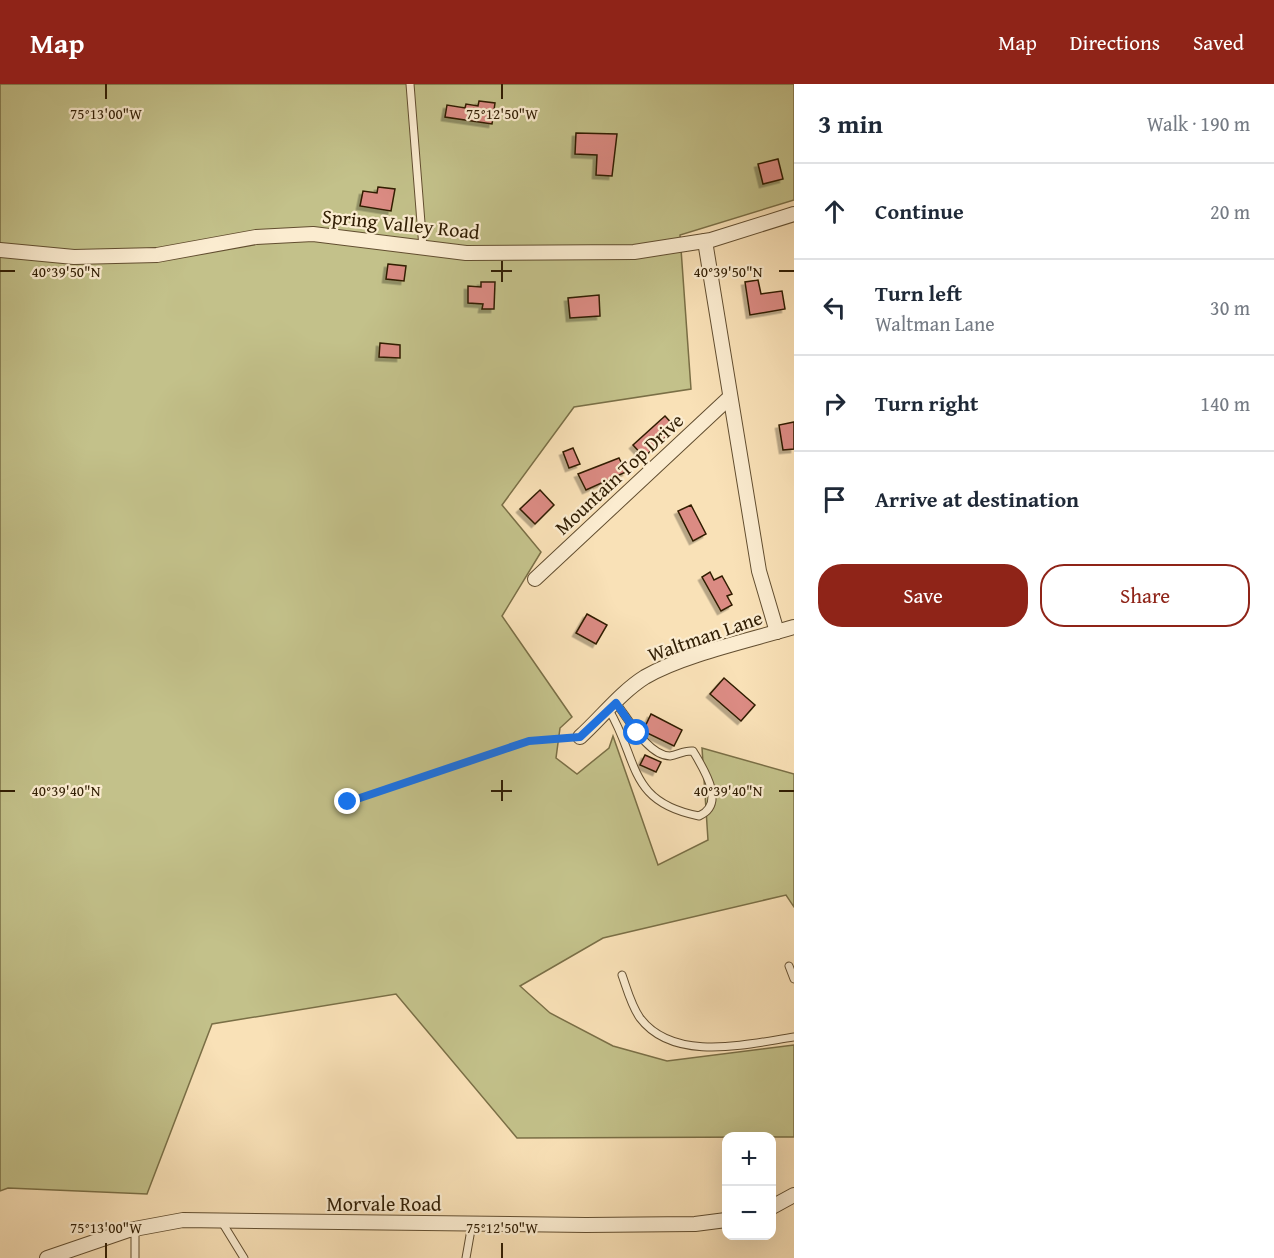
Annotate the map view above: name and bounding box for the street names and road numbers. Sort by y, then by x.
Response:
street label: Spring Valley Road [321,201,482,246]
street label: Mountain Top Drive [548,406,690,541]
street label: Waltman Lane [644,602,766,669]
street label: Morvale Road [326,1189,442,1218]

